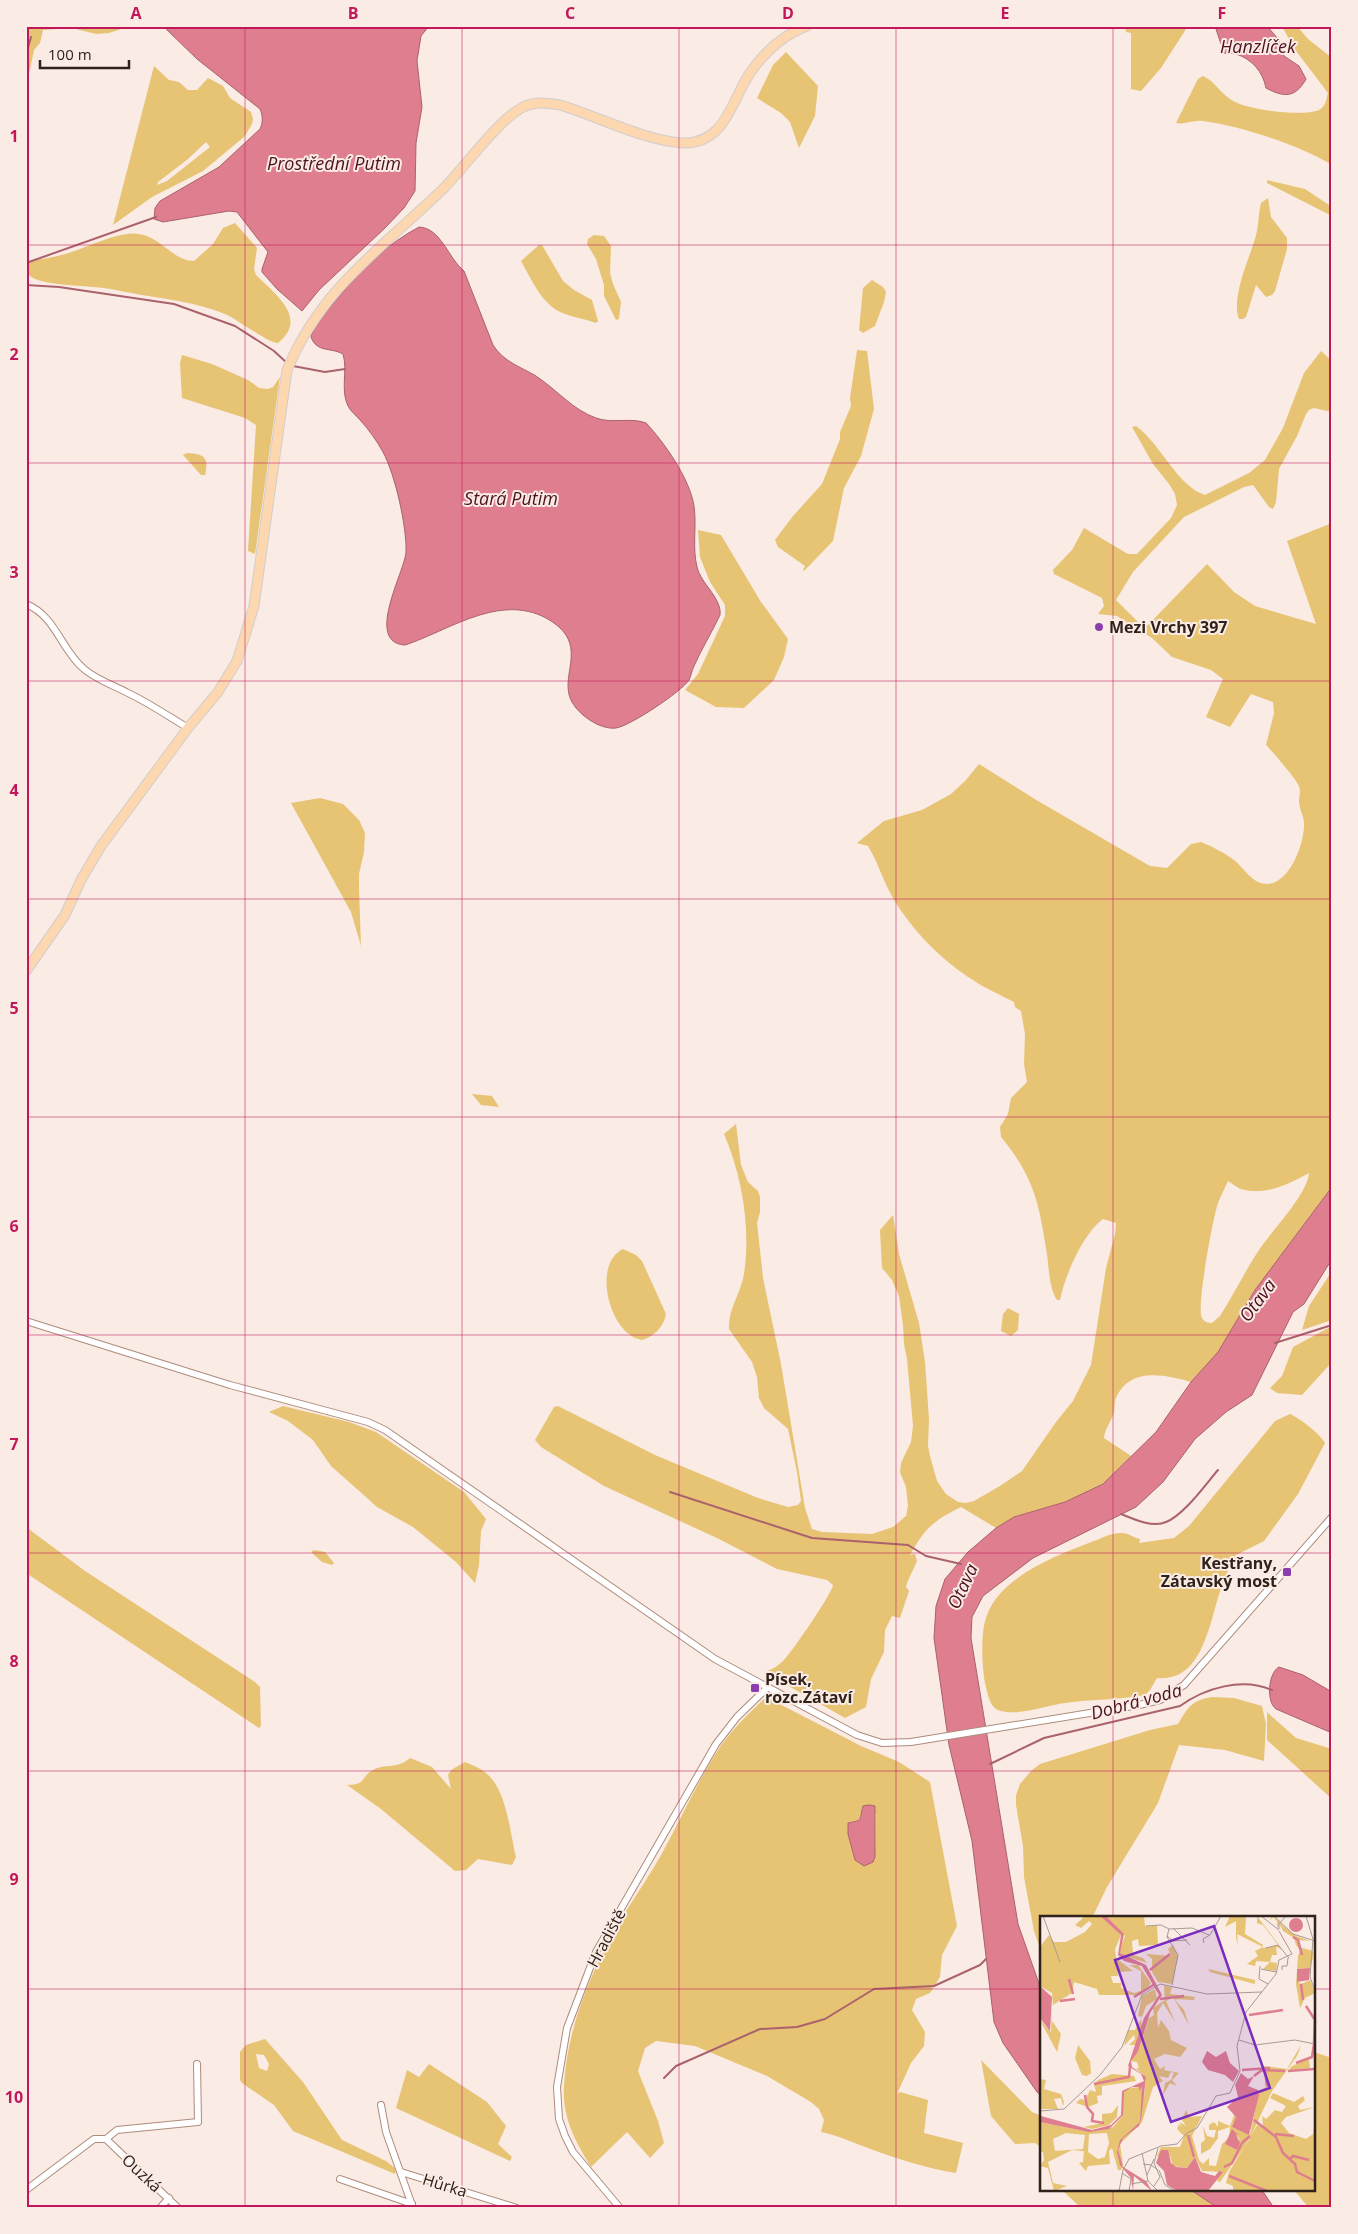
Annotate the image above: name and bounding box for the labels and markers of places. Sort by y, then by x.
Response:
place label: Mezi Vrchy 397 [1109,616,1228,638]
marker: Mezi Vrchy 397 [1093,621,1105,633]
place label: Kestřany, Zátavský most [1161,1552,1277,1592]
marker: Kestřany, Zátavský most [1281,1566,1293,1578]
place label: Písek, rozc.Zátaví [765,1668,853,1708]
marker: Písek, rozc.Zátaví [749,1682,761,1694]

